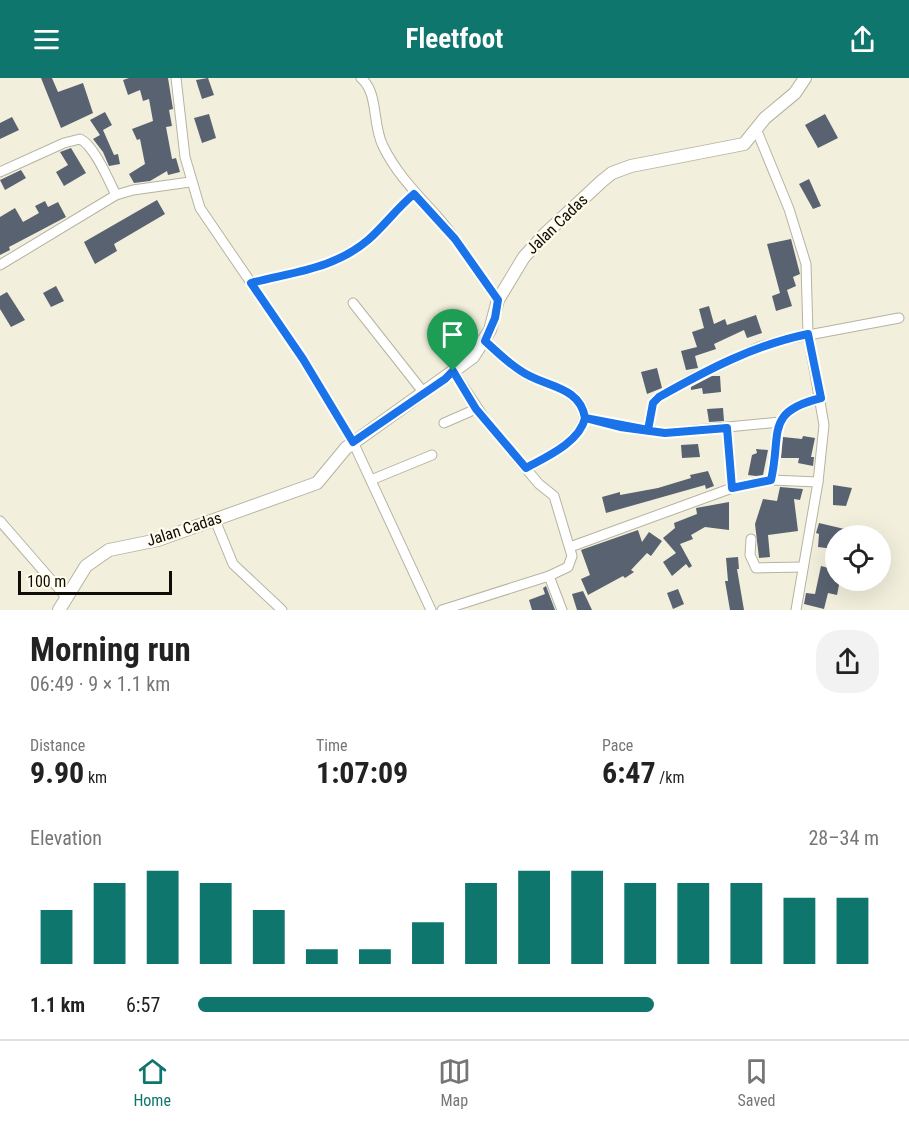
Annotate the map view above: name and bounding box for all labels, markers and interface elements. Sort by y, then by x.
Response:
icon: menu [30,23,63,56]
text: Fleetfoot [406,23,503,55]
icon: share [846,23,879,56]
street label: Jalan Cadas [522,190,592,258]
pin [427,309,478,371]
icon: arrive [436,318,469,351]
street label: Jalan Cadas [144,508,224,550]
map controls [825,525,891,591]
button: locate [825,525,891,591]
scale bar [18,568,172,596]
text: 100 m [27,572,66,591]
text: Morning run [30,630,191,669]
button: share [816,630,879,693]
text: 06:49 · 9 × 1.1 km [30,672,170,696]
text: Distance [30,736,85,755]
text: Time [316,736,348,755]
text: Pace [602,736,633,755]
text: 9.90 [30,755,84,790]
text: 1:07:09 [316,755,408,790]
text: 6:47 [602,755,656,790]
text: km [84,768,107,787]
text: /km [656,768,685,787]
text: Elevation [30,826,102,850]
text: 28–34 m [808,826,879,850]
text: 1.1 km [30,993,85,1017]
text: 6:57 [126,993,160,1017]
tab: Home [133,1055,171,1110]
tab: Map [438,1055,471,1110]
tab: Saved [738,1055,776,1110]

